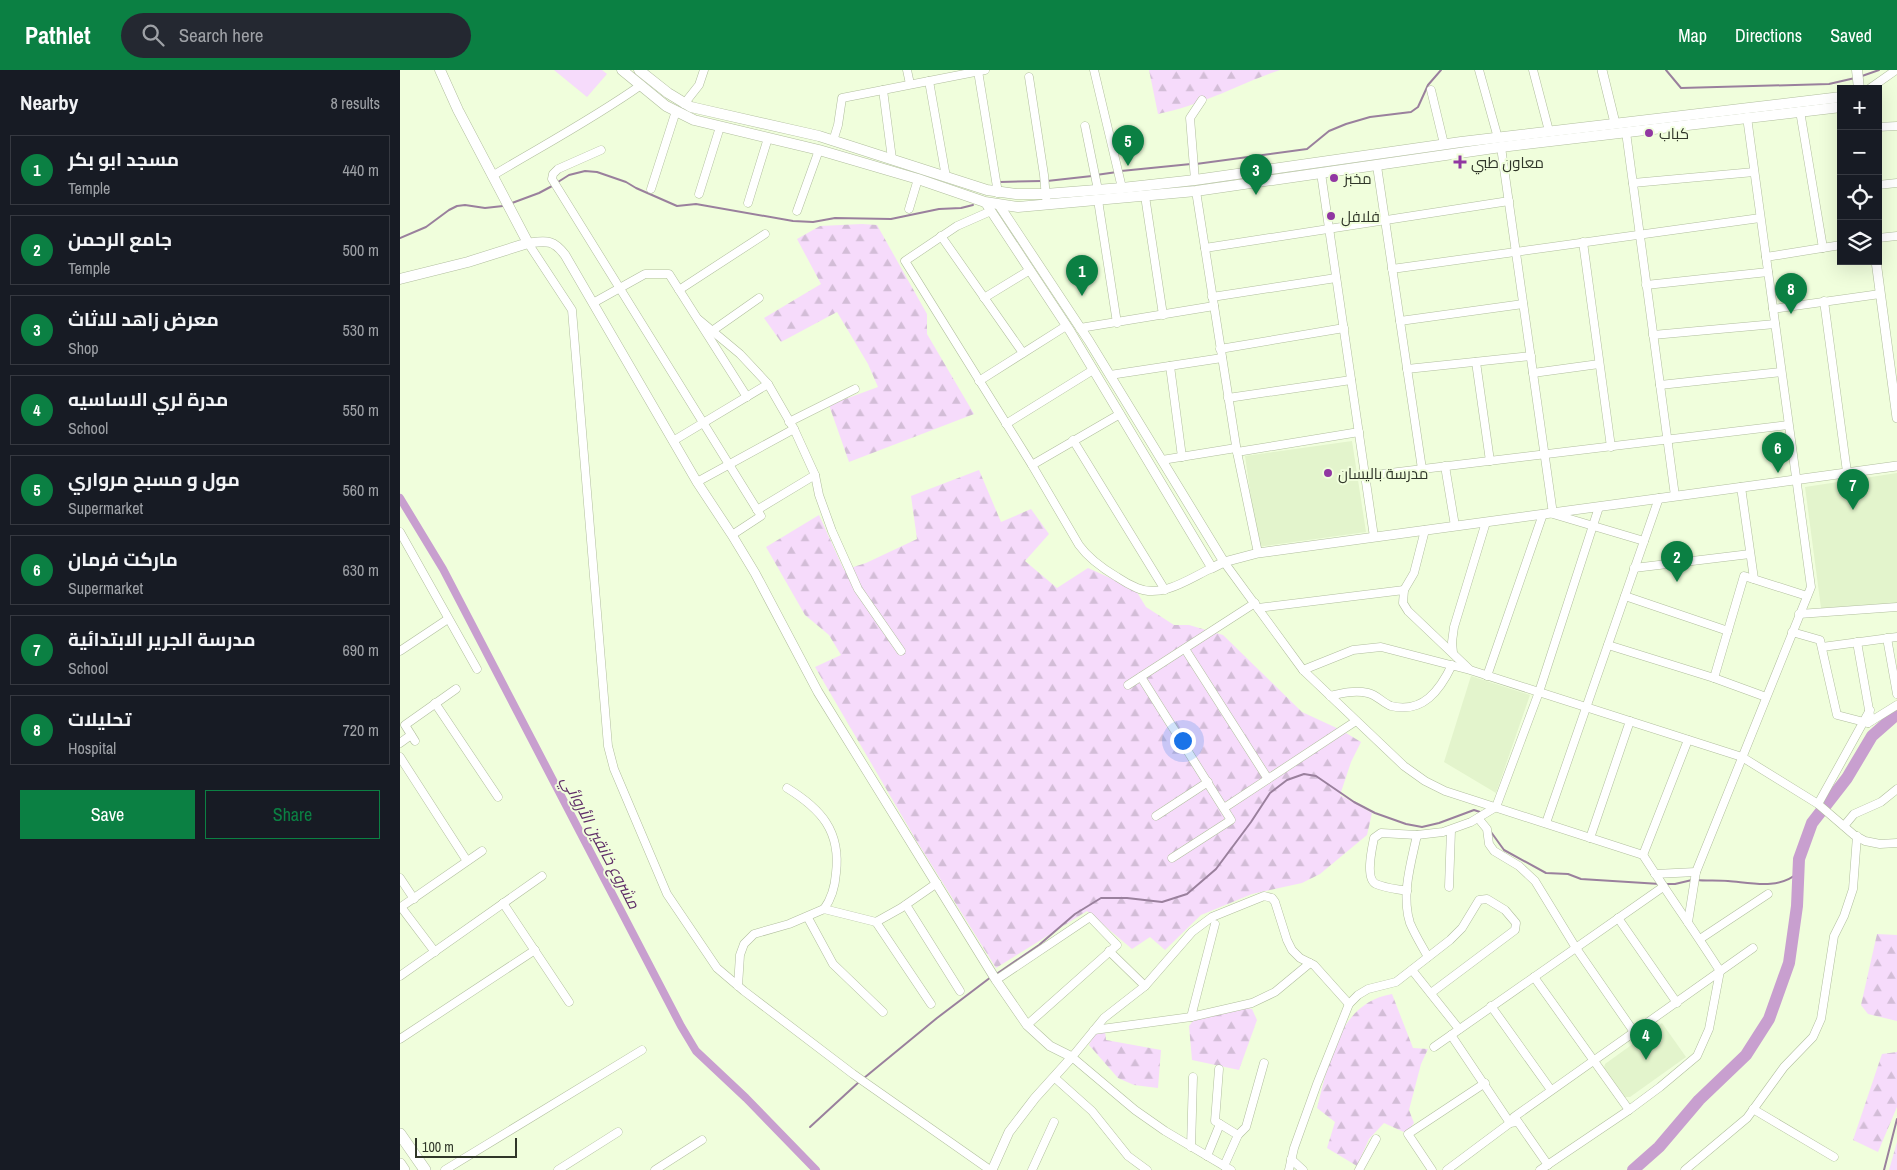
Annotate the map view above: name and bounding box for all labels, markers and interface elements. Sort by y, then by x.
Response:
search box [121,13,471,58]
text: Pathlet [25,19,91,51]
icon: search [139,21,167,49]
text: Search here [179,22,264,48]
text: Map [1678,23,1707,48]
text: Directions [1735,23,1802,48]
text: Saved [1830,23,1872,48]
map controls [1837,85,1882,265]
button: + [1837,85,1882,130]
text: Nearby [20,88,78,117]
text: 8 results [330,92,380,114]
place label: كباب [1659,123,1689,144]
pin: 5 [1112,125,1144,166]
marker: كباب [1643,127,1655,139]
button: − [1837,130,1882,175]
text: مسجد ابو بكر [68,146,179,172]
place label: معاون طبي [1471,152,1544,175]
pin: 3 [1240,154,1272,195]
marker: معاون طبي [1453,155,1467,169]
text: 1 [33,159,41,181]
text: 440 m [343,159,379,181]
place label: مخبز [1343,168,1372,189]
marker: مخبز [1328,172,1340,184]
button: locate [1837,175,1882,220]
text: Temple [68,177,110,199]
place label: فلافل [1341,206,1380,227]
marker: فلافل [1325,210,1337,222]
button: layers [1837,220,1882,265]
text: جامع الرحمن [68,226,172,252]
text: 2 [33,239,41,261]
text: 500 m [343,239,379,261]
pin: 1 [1066,255,1098,296]
text: Temple [68,257,110,279]
pin: 8 [1775,273,1807,314]
text: معرض زاهد للاثاث [68,306,219,332]
text: 3 [33,319,41,341]
text: 530 m [343,319,379,341]
text: Shop [68,337,99,359]
text: مدرة لري الاساسیه [68,386,228,412]
text: 4 [33,399,41,421]
text: 550 m [343,399,379,421]
text: School [68,417,108,439]
pin: 6 [1762,432,1794,473]
place label: مدرسة بالیسان [1338,463,1428,484]
text: مول و مسبح مرواري [68,466,240,492]
marker: مدرسة بالیسان [1322,467,1334,479]
pin: 7 [1837,469,1869,510]
text: 5 [33,479,41,501]
text: 560 m [343,479,379,501]
text: Supermarket [68,497,143,519]
pin: 2 [1661,541,1693,582]
text: مارکت فرمان [68,546,178,572]
text: 6 [33,559,41,581]
text: 630 m [343,559,379,581]
text: Supermarket [68,577,143,599]
text: مدرسة الجرير الابتدائية [68,626,256,652]
text: 7 [33,639,41,661]
text: 690 m [343,639,379,661]
text: School [68,657,108,679]
text: تحلیلات [68,706,131,732]
text: 8 [33,719,41,741]
text: 720 m [343,719,379,741]
your location [1170,728,1196,754]
text: Hospital [68,737,116,759]
water label: مشروع خانقين الأروائي [555,772,646,914]
button: Save [20,790,195,839]
button: Share [205,790,380,839]
pin: 4 [1630,1019,1662,1060]
scale bar [415,1135,518,1158]
text: 100 m [422,1138,454,1156]

